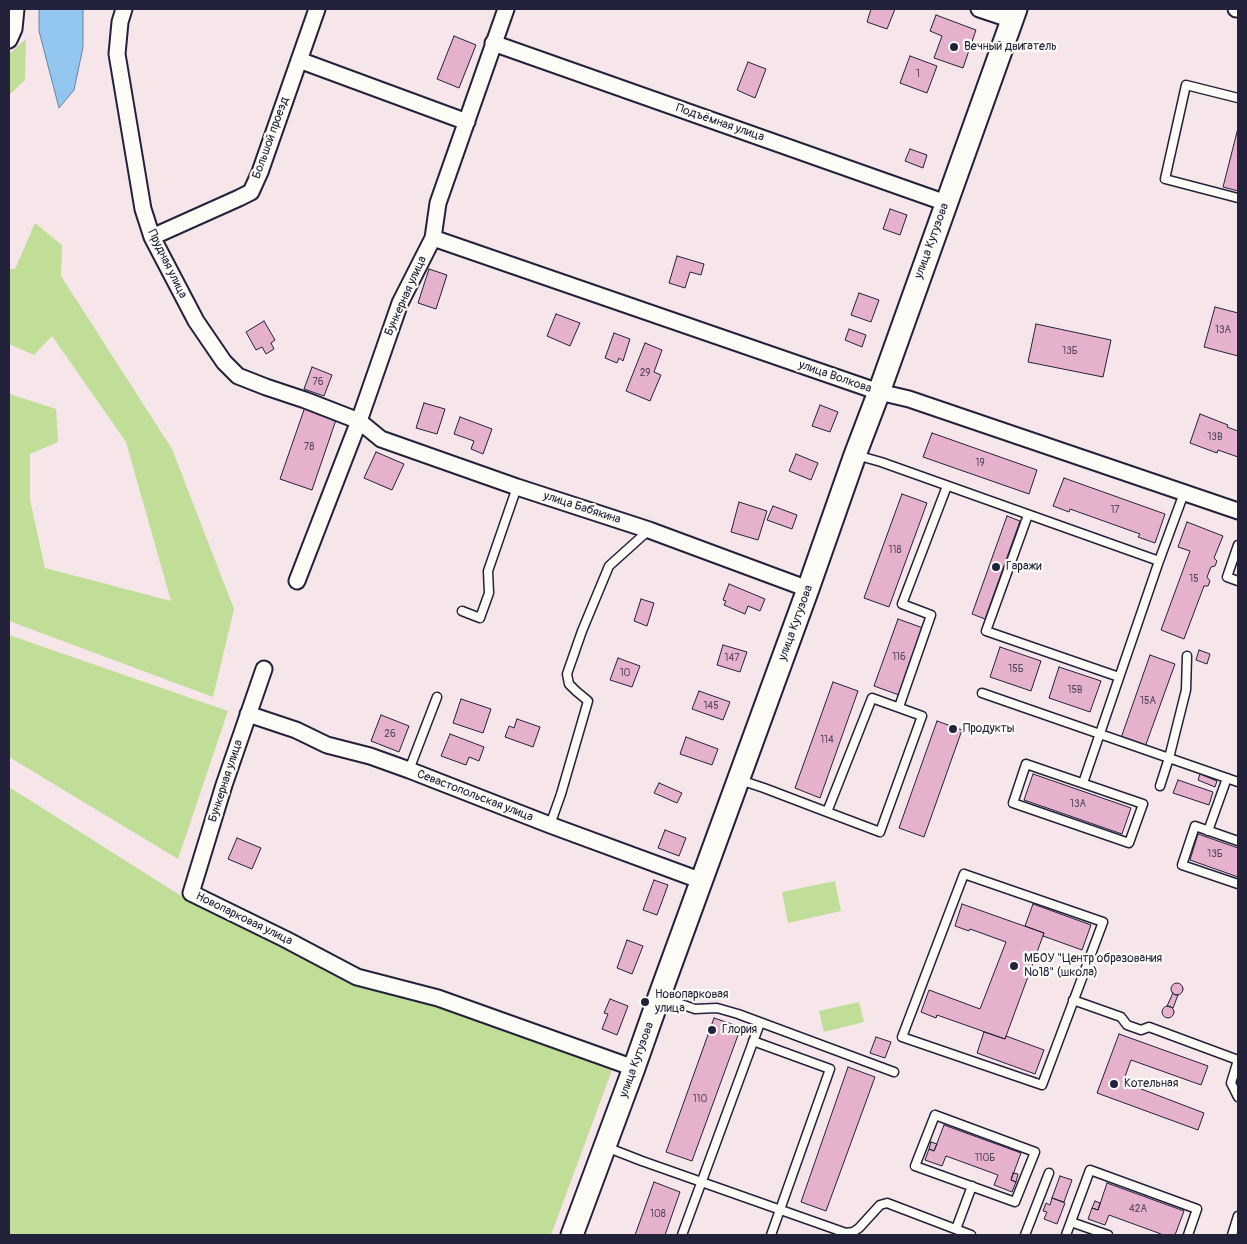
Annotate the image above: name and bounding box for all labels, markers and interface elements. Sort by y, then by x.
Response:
place label: Вечный двигатель [964,40,1057,54]
marker: Вечный двигатель [948,41,960,53]
house number: 1 [916,68,920,80]
street label: Большой проезд [250,95,292,181]
street label: Подъёмная улица [674,101,766,145]
street label: улица Кутузова [912,201,952,281]
street label: Прудная улица [144,227,190,301]
street label: Бункерная улица [382,254,430,338]
house number: 13А [1215,324,1231,336]
house number: 13Б [1062,345,1078,357]
street label: улица Волкова [797,358,873,396]
house number: 29 [640,367,650,379]
house number: 76 [312,376,324,388]
house number: 13В [1207,431,1223,443]
house number: 78 [304,441,314,453]
house number: 19 [975,457,985,469]
street label: улица Бабякина [541,489,623,527]
house number: 17 [1110,504,1120,516]
house number: 118 [889,544,901,556]
place label: Гаражи [1006,560,1042,574]
marker: Гаражи [990,561,1002,573]
house number: 15 [1189,573,1199,585]
street label: улица Кутузова [776,583,816,663]
house number: 116 [892,651,906,663]
house number: 147 [725,652,739,664]
house number: 15Б [1008,663,1024,675]
house number: 10 [620,667,630,679]
house number: 15В [1068,684,1082,696]
house number: 15А [1140,695,1156,707]
house number: 145 [703,700,719,712]
place label: Продукты [963,722,1015,736]
marker: Продукты [947,723,959,735]
house number: 26 [384,728,396,740]
house number: 114 [820,734,834,746]
street label: Бункерная улица [206,738,246,824]
street label: Севастопольская улица [415,767,535,825]
house number: 13А [1070,798,1086,810]
house number: 13Б [1207,848,1223,860]
street label: Новопарковая улица [193,889,295,949]
place label: МБОУ "Центр образования №18" (школа) [1024,952,1162,980]
marker: МБОУ "Центр образования №18" (школа) [1008,960,1020,972]
place label: Новопарковая улица [655,988,728,1016]
marker: Новопарковая улица [639,996,651,1008]
street label: улица Кутузова [617,1020,657,1100]
place label: Глория [722,1023,757,1037]
marker: Глория [706,1024,718,1036]
place label: Котельная [1124,1077,1178,1091]
marker: Котельная [1108,1078,1120,1090]
house number: 110 [693,1093,707,1105]
house number: 110Б [975,1152,995,1164]
house number: 42А [1129,1203,1147,1215]
house number: 108 [650,1208,666,1220]

